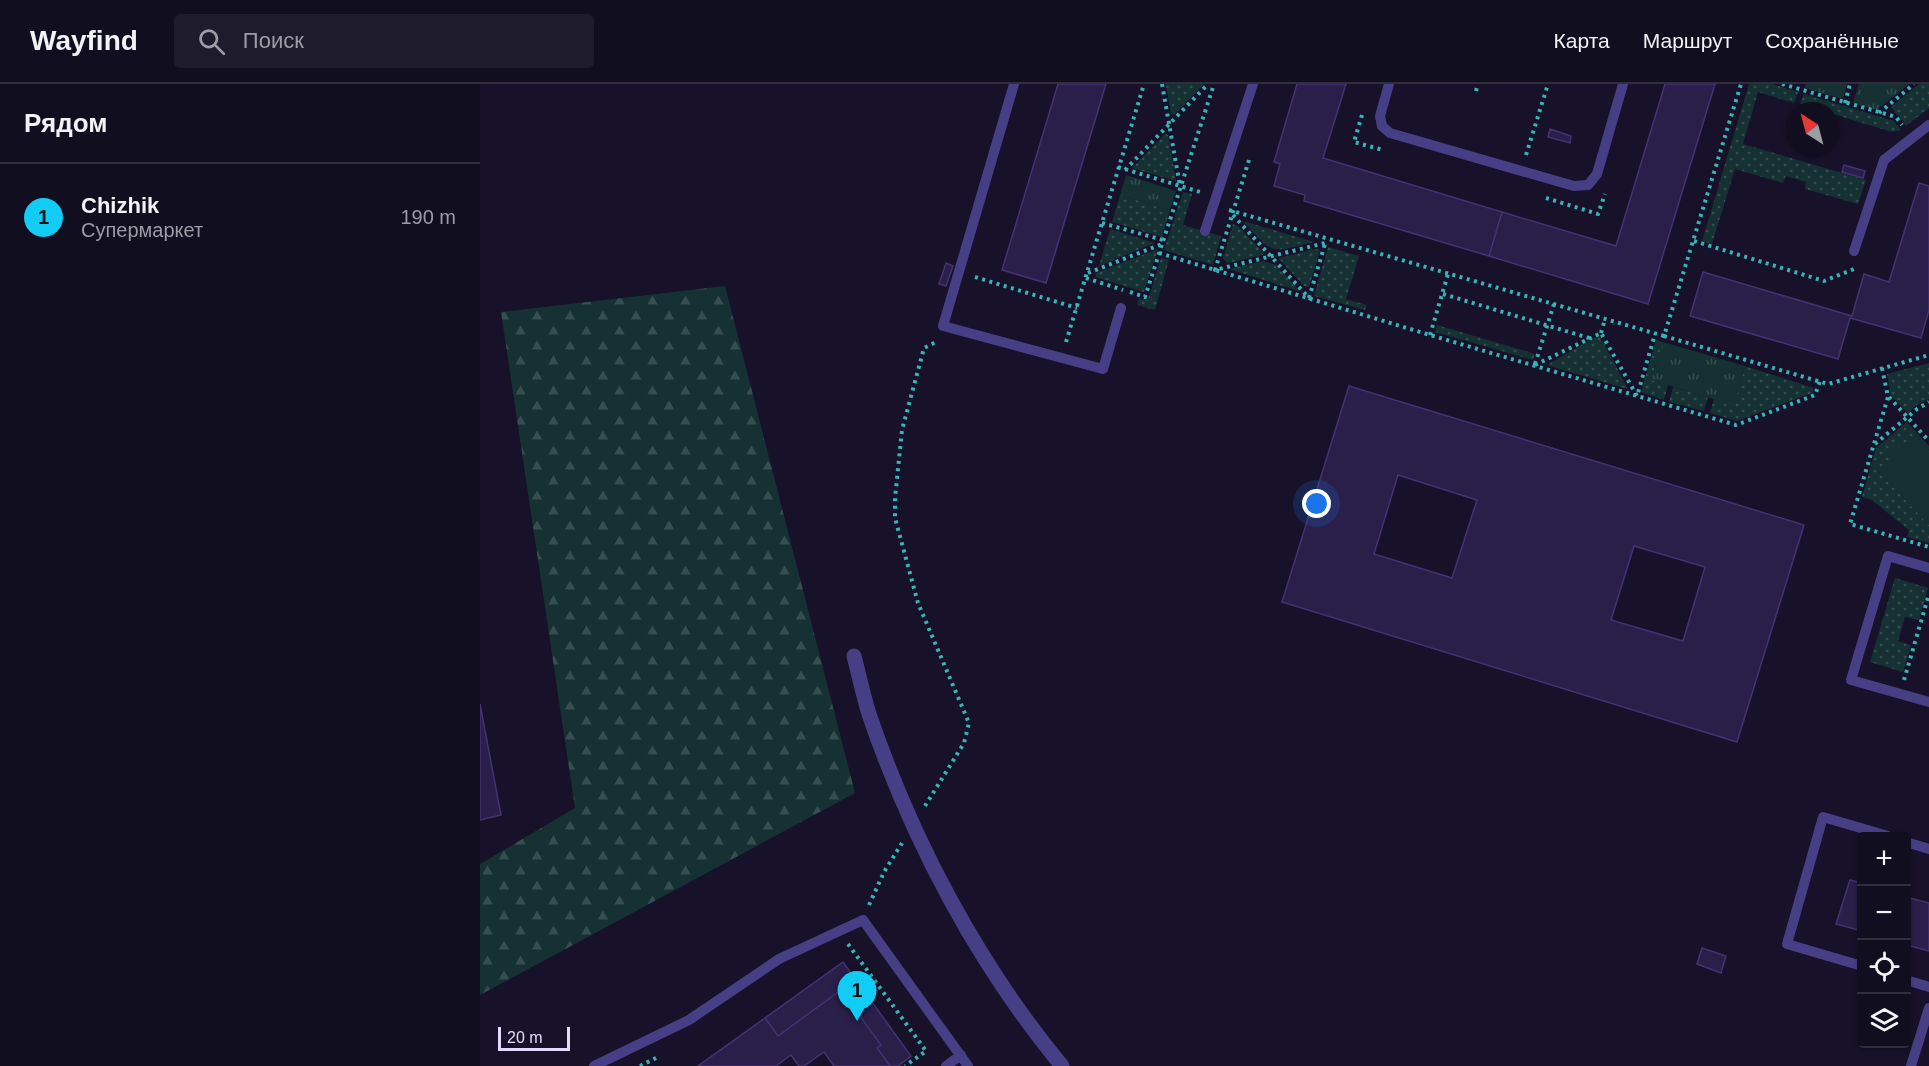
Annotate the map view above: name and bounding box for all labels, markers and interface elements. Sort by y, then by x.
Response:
search box [174,14,594,68]
text: Wayfind [30,25,138,56]
icon: search [195,25,228,58]
text: Поиск [243,28,304,53]
text: Карта [1554,29,1610,52]
text: Маршрут [1643,29,1732,52]
text: Сохранённые [1765,29,1899,52]
north arrow [1785,102,1839,156]
text: Рядом [24,108,107,138]
text: Chizhik [81,193,159,218]
text: 1 [38,206,49,228]
text: 190 m [400,206,456,228]
text: Супермаркет [81,219,203,241]
your location [1302,489,1331,518]
map controls [1857,832,1911,1048]
button: + [1857,832,1911,886]
button: − [1857,886,1911,940]
button: locate [1857,940,1911,994]
pin: 1 [838,972,877,1021]
button: layers [1857,994,1911,1048]
scale bar [498,1024,570,1052]
text: 20 m [507,1029,543,1046]

